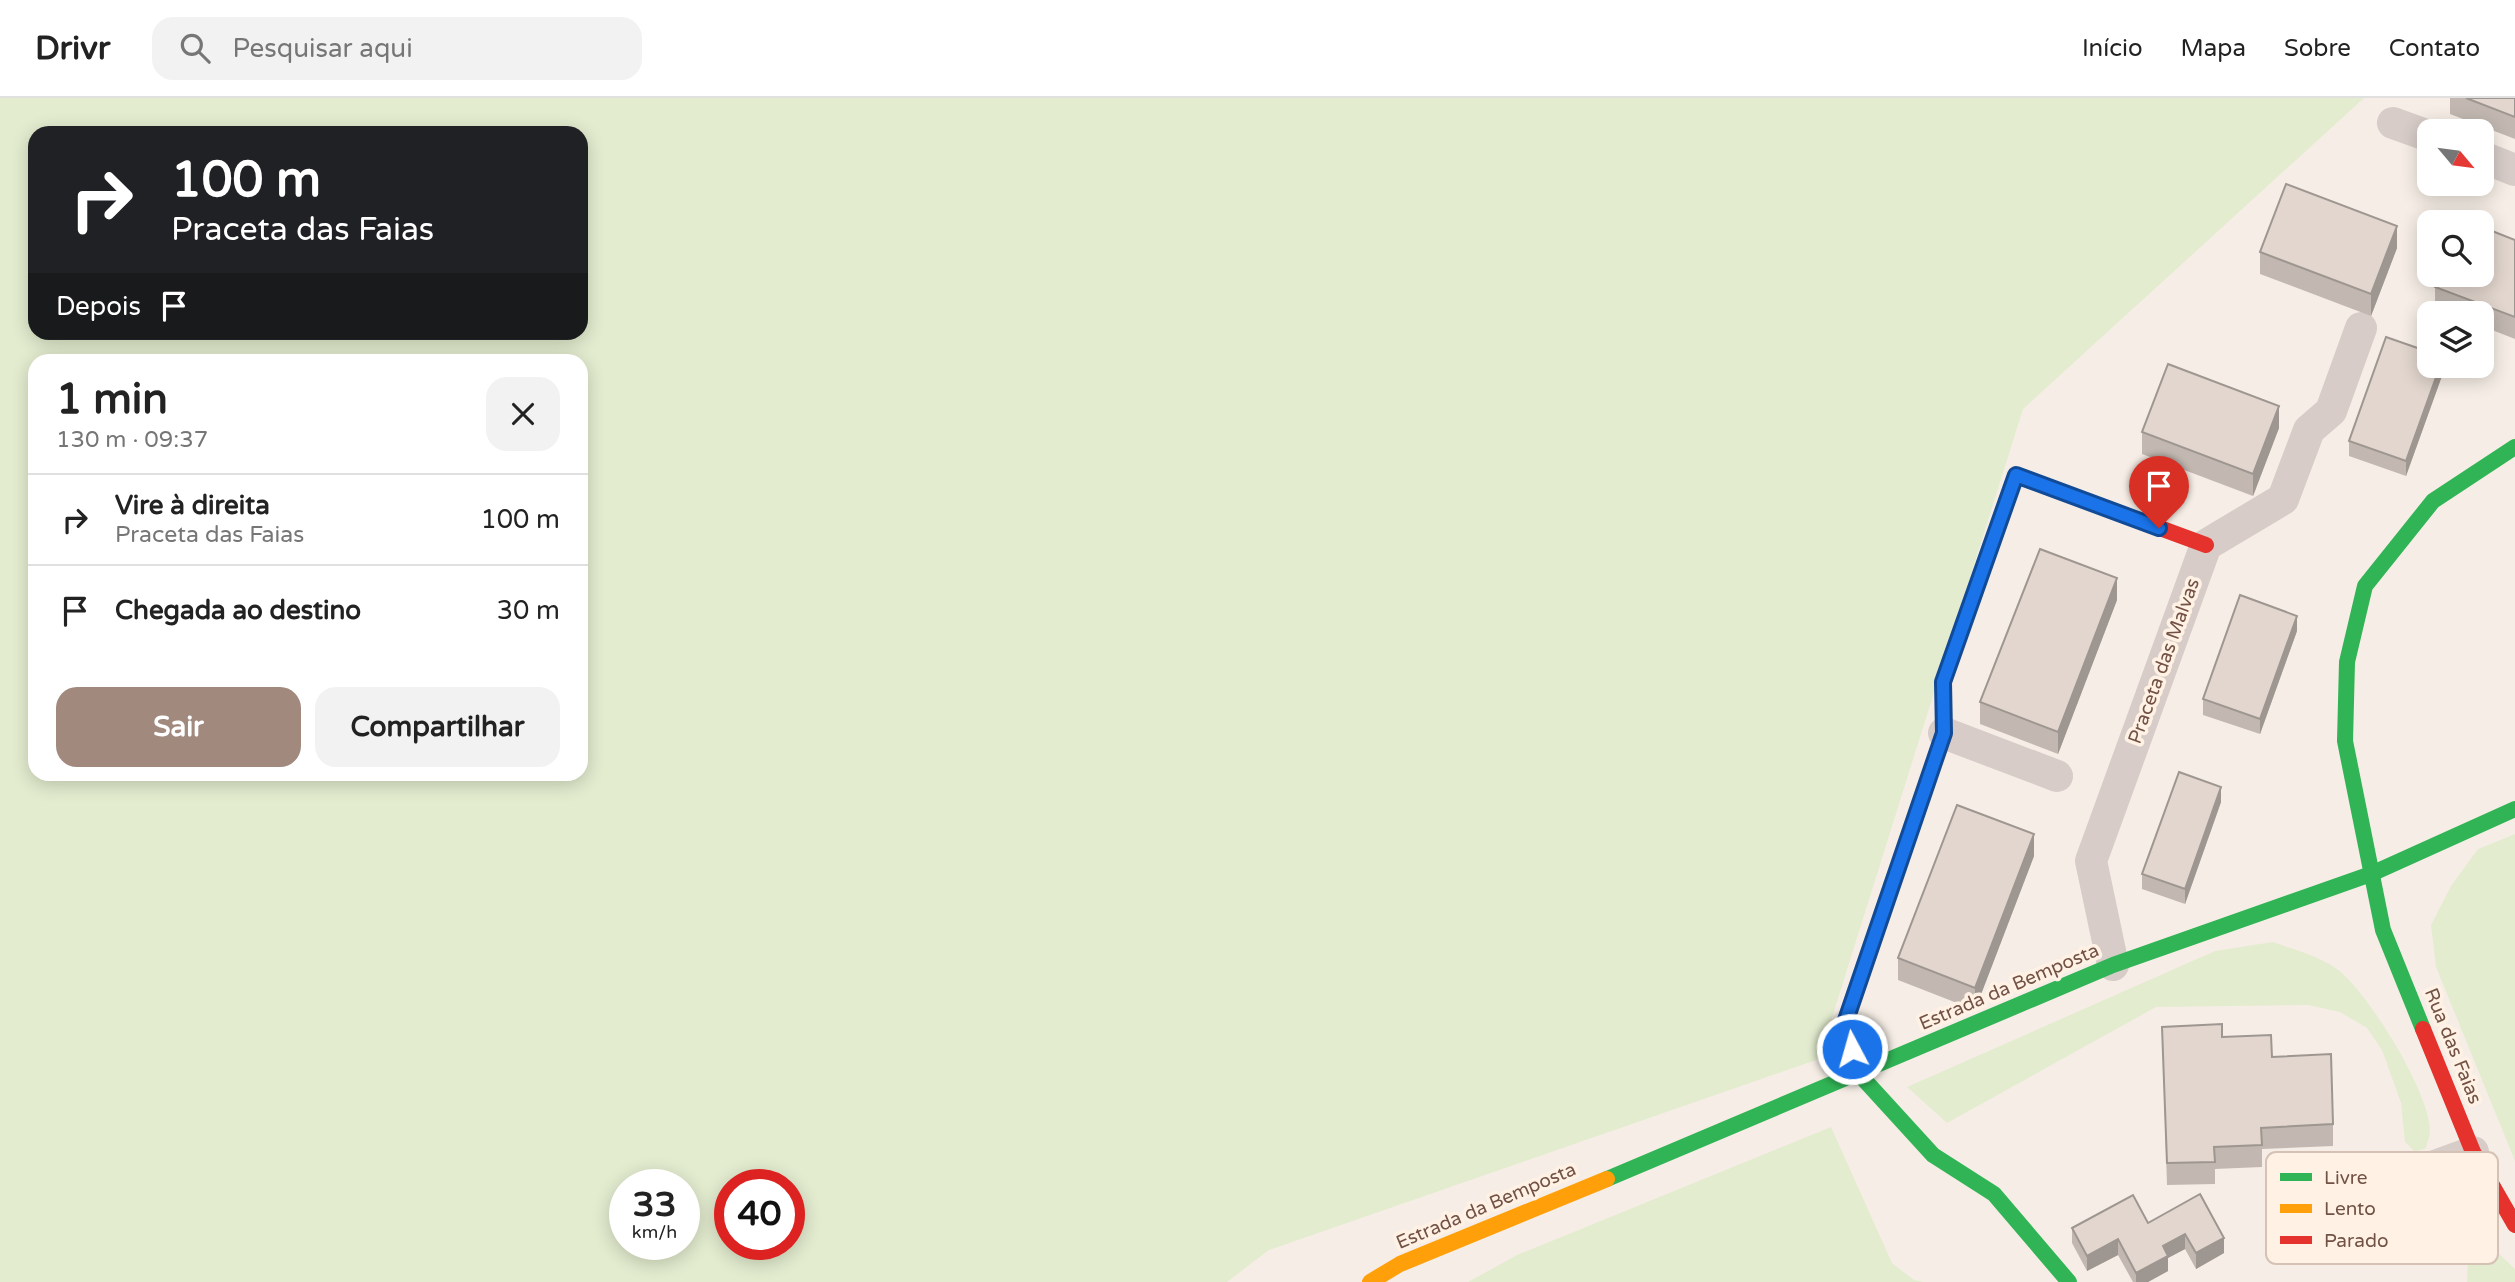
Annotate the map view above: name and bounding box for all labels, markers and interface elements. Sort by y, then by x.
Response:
search box [152,17,642,80]
text: Drivr [35,29,110,68]
icon: search [176,29,214,67]
text: Pesquisar aqui [232,33,413,64]
text: Início [2082,34,2143,63]
text: Mapa [2181,34,2246,63]
text: Sobre [2284,34,2351,63]
text: Contato [2389,34,2480,63]
north arrow [2417,119,2494,196]
map controls [2417,119,2494,378]
text: 100 m [171,151,321,210]
icon: right [56,154,147,245]
button: search [2417,210,2494,287]
text: Praceta das Faias [171,211,434,249]
icon: arrive [155,287,193,325]
text: Depois [56,291,141,322]
button: layers [2417,301,2494,378]
text: 1 min [56,374,168,425]
button: close [486,377,560,451]
text: 130 m · 09:37 [56,426,208,454]
pin [2129,456,2189,528]
icon: arrive [2140,467,2178,505]
text: Vire à direita [115,490,270,521]
icon: right [56,501,94,539]
text: 100 m [480,504,560,535]
text: Praceta das Faias [115,521,304,549]
street label: Praceta das Malvas [2124,575,2204,747]
icon: arrive [56,592,94,630]
text: Chegada ao destino [115,595,361,626]
text: 30 m [497,595,560,626]
button: Sair [56,687,301,767]
button: Compartilhar [315,687,560,767]
street label: Estrada da Bemposta [1916,939,2102,1035]
street label: Rua das Faias [2420,985,2486,1107]
position arrow [1815,1012,1889,1086]
legend [2266,1152,2498,1264]
street label: Estrada da Bemposta [1393,1158,1579,1254]
text: Livre [2324,1167,2368,1189]
speed limit sign: 40 [714,1169,805,1260]
text: 33 [633,1184,676,1226]
text: Lento [2324,1198,2376,1220]
text: km/h [632,1221,677,1243]
text: Parado [2324,1230,2388,1252]

